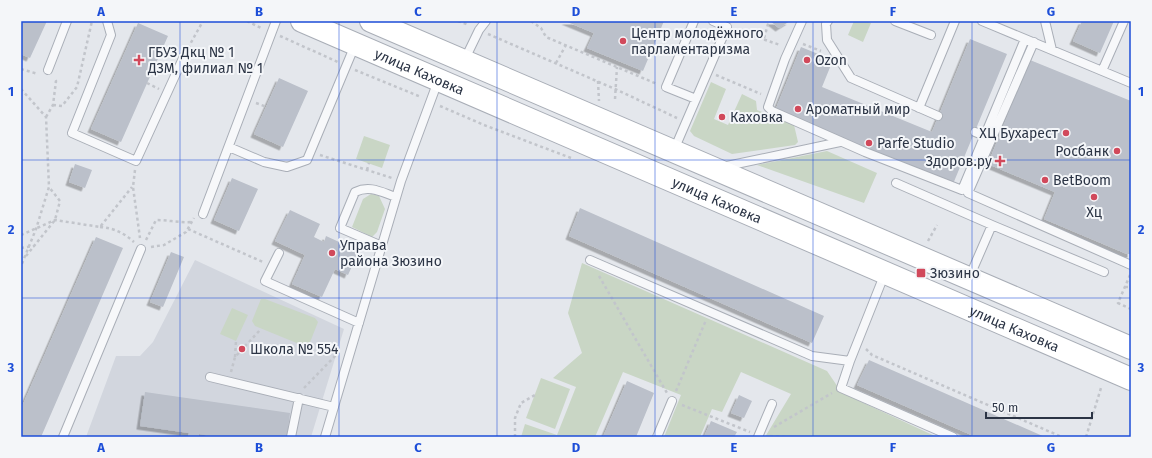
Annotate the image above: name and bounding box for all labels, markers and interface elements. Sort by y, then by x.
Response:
text: A [96,4,105,19]
text: B [255,4,263,19]
text: C [414,4,422,19]
text: D [572,4,581,19]
text: E [731,4,738,19]
text: F [890,4,897,19]
text: G [1047,4,1055,19]
place label: Центр молодёжного парламентаризма [631,25,764,58]
marker: Центр молодёжного парламентаризма [618,36,628,46]
place label: ГБУЗ Дкц № 1 ДЗМ, филиал № 1 [147,44,263,77]
street label: улица Каховка [372,45,467,99]
place label: Ozon [815,52,847,69]
marker: ГБУЗ Дкц № 1 ДЗМ, филиал № 1 [133,54,145,66]
marker: Ozon [802,55,812,65]
text: 1 [8,84,14,99]
text: 1 [1138,84,1144,99]
place label: Ароматный мир [806,101,910,118]
marker: Ароматный мир [793,104,803,114]
place label: Каховка [730,109,783,126]
marker: Каховка [717,112,727,122]
place label: ХЦ Бухарест [979,125,1059,142]
marker: ХЦ Бухарест [1061,128,1071,138]
place label: Parfe Studio [877,135,955,152]
marker: Parfe Studio [864,138,874,148]
place label: Росбанк [1055,143,1110,160]
marker: Росбанк [1112,146,1122,156]
place label: Здоров.ру [926,153,992,170]
marker: Здоров.ру [995,156,1005,166]
place label: BetBoom [1053,172,1111,189]
street label: улица Каховка [669,174,764,227]
marker: BetBoom [1040,175,1050,185]
marker: Хц [1089,192,1099,202]
place label: Хц [1086,204,1102,221]
text: 2 [8,222,15,237]
text: 2 [1138,222,1145,237]
place label: Управа района Зюзино [340,237,442,270]
marker: Управа района Зюзино [327,248,337,258]
place label: Зюзино [930,265,980,282]
marker: Зюзино [915,267,927,279]
street label: улица Каховка [967,302,1062,356]
place label: Школа № 554 [250,341,339,358]
marker: Школа № 554 [237,344,247,354]
text: 3 [7,360,15,375]
text: 3 [1137,360,1145,375]
scale bar [986,394,1092,420]
text: 50 m [992,401,1018,415]
text: A [96,440,105,455]
text: B [255,440,263,455]
text: C [414,440,422,455]
text: D [572,440,581,455]
text: E [731,440,738,455]
text: F [890,440,897,455]
text: G [1047,440,1055,455]

